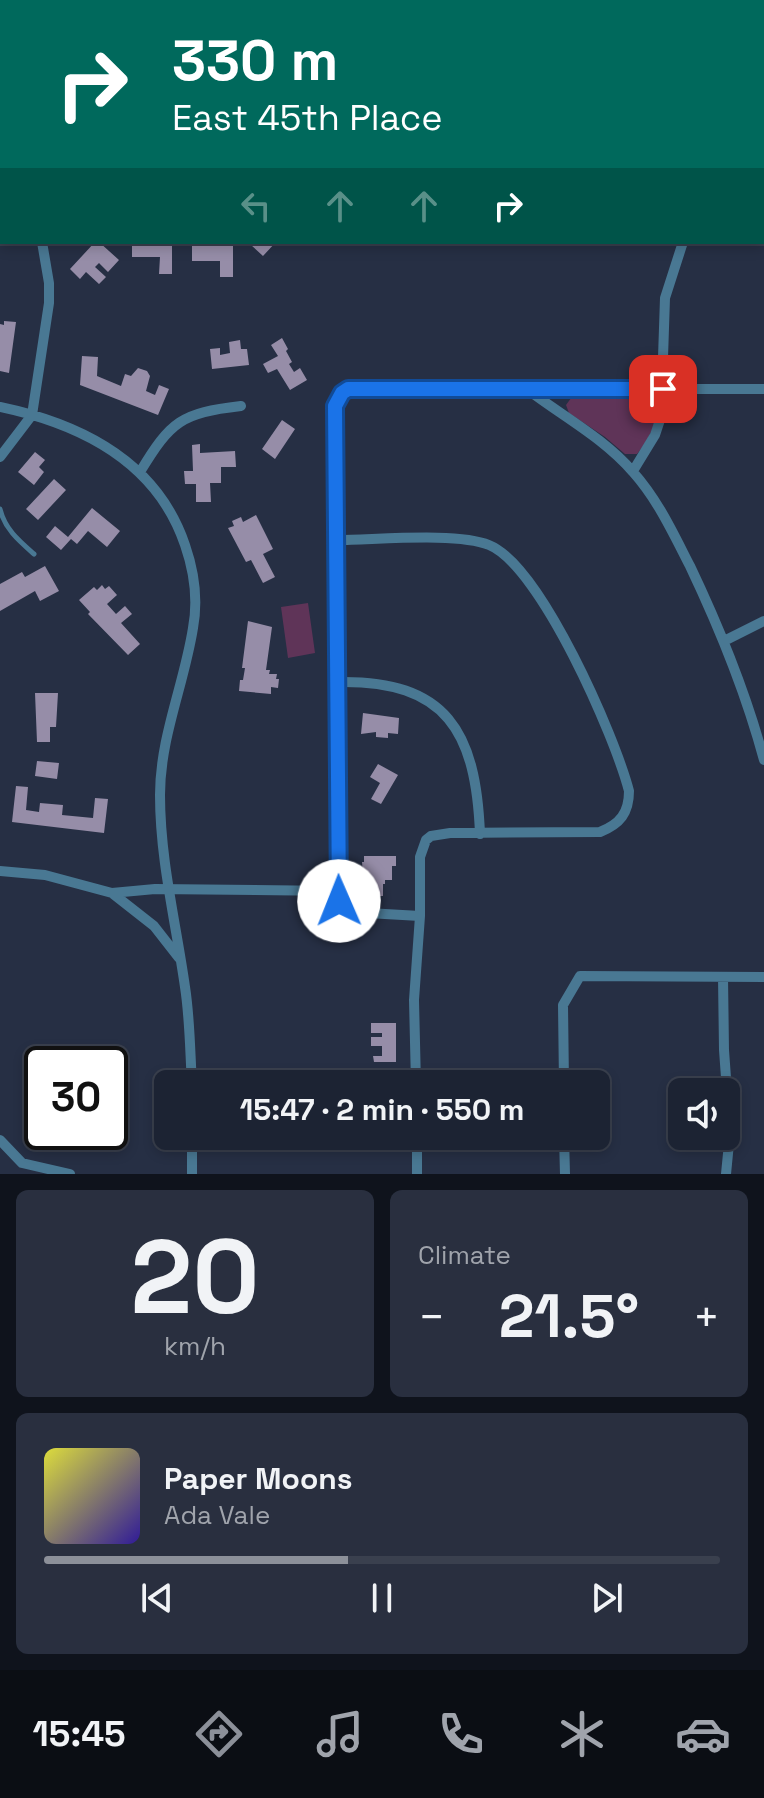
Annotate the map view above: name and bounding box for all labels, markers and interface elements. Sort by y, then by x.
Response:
text: 330 m [172,25,338,96]
icon: right [40,32,144,136]
text: East 45th Place [172,95,443,141]
icon: left [234,184,278,228]
icon: ahead [318,184,362,228]
icon: ahead [402,184,446,228]
icon: right [486,184,530,228]
pin [629,355,697,423]
icon: arrive [641,367,685,411]
position arrow [297,859,381,943]
speed limit sign: 30 [24,1046,128,1150]
map controls [668,1078,740,1150]
button: sound [668,1078,740,1150]
text: 15:47 · 2 min · 550 m [240,1090,524,1129]
text: 20 [130,1211,260,1343]
text: Climate [418,1238,511,1272]
text: 21.5° [499,1278,639,1355]
text: − [418,1289,445,1345]
text: + [693,1289,720,1345]
text: km/h [164,1329,226,1363]
text: Paper Moons [164,1459,353,1498]
text: Ada Vale [164,1498,270,1532]
icon: previous [135,1576,179,1620]
icon: pause [360,1576,404,1620]
icon: next [585,1576,629,1620]
icon: directions [191,1706,247,1762]
icon: music [312,1706,368,1762]
icon: phone [433,1706,489,1762]
icon: climate [554,1706,610,1762]
icon: car [675,1706,731,1762]
text: 15:45 [33,1711,126,1757]

